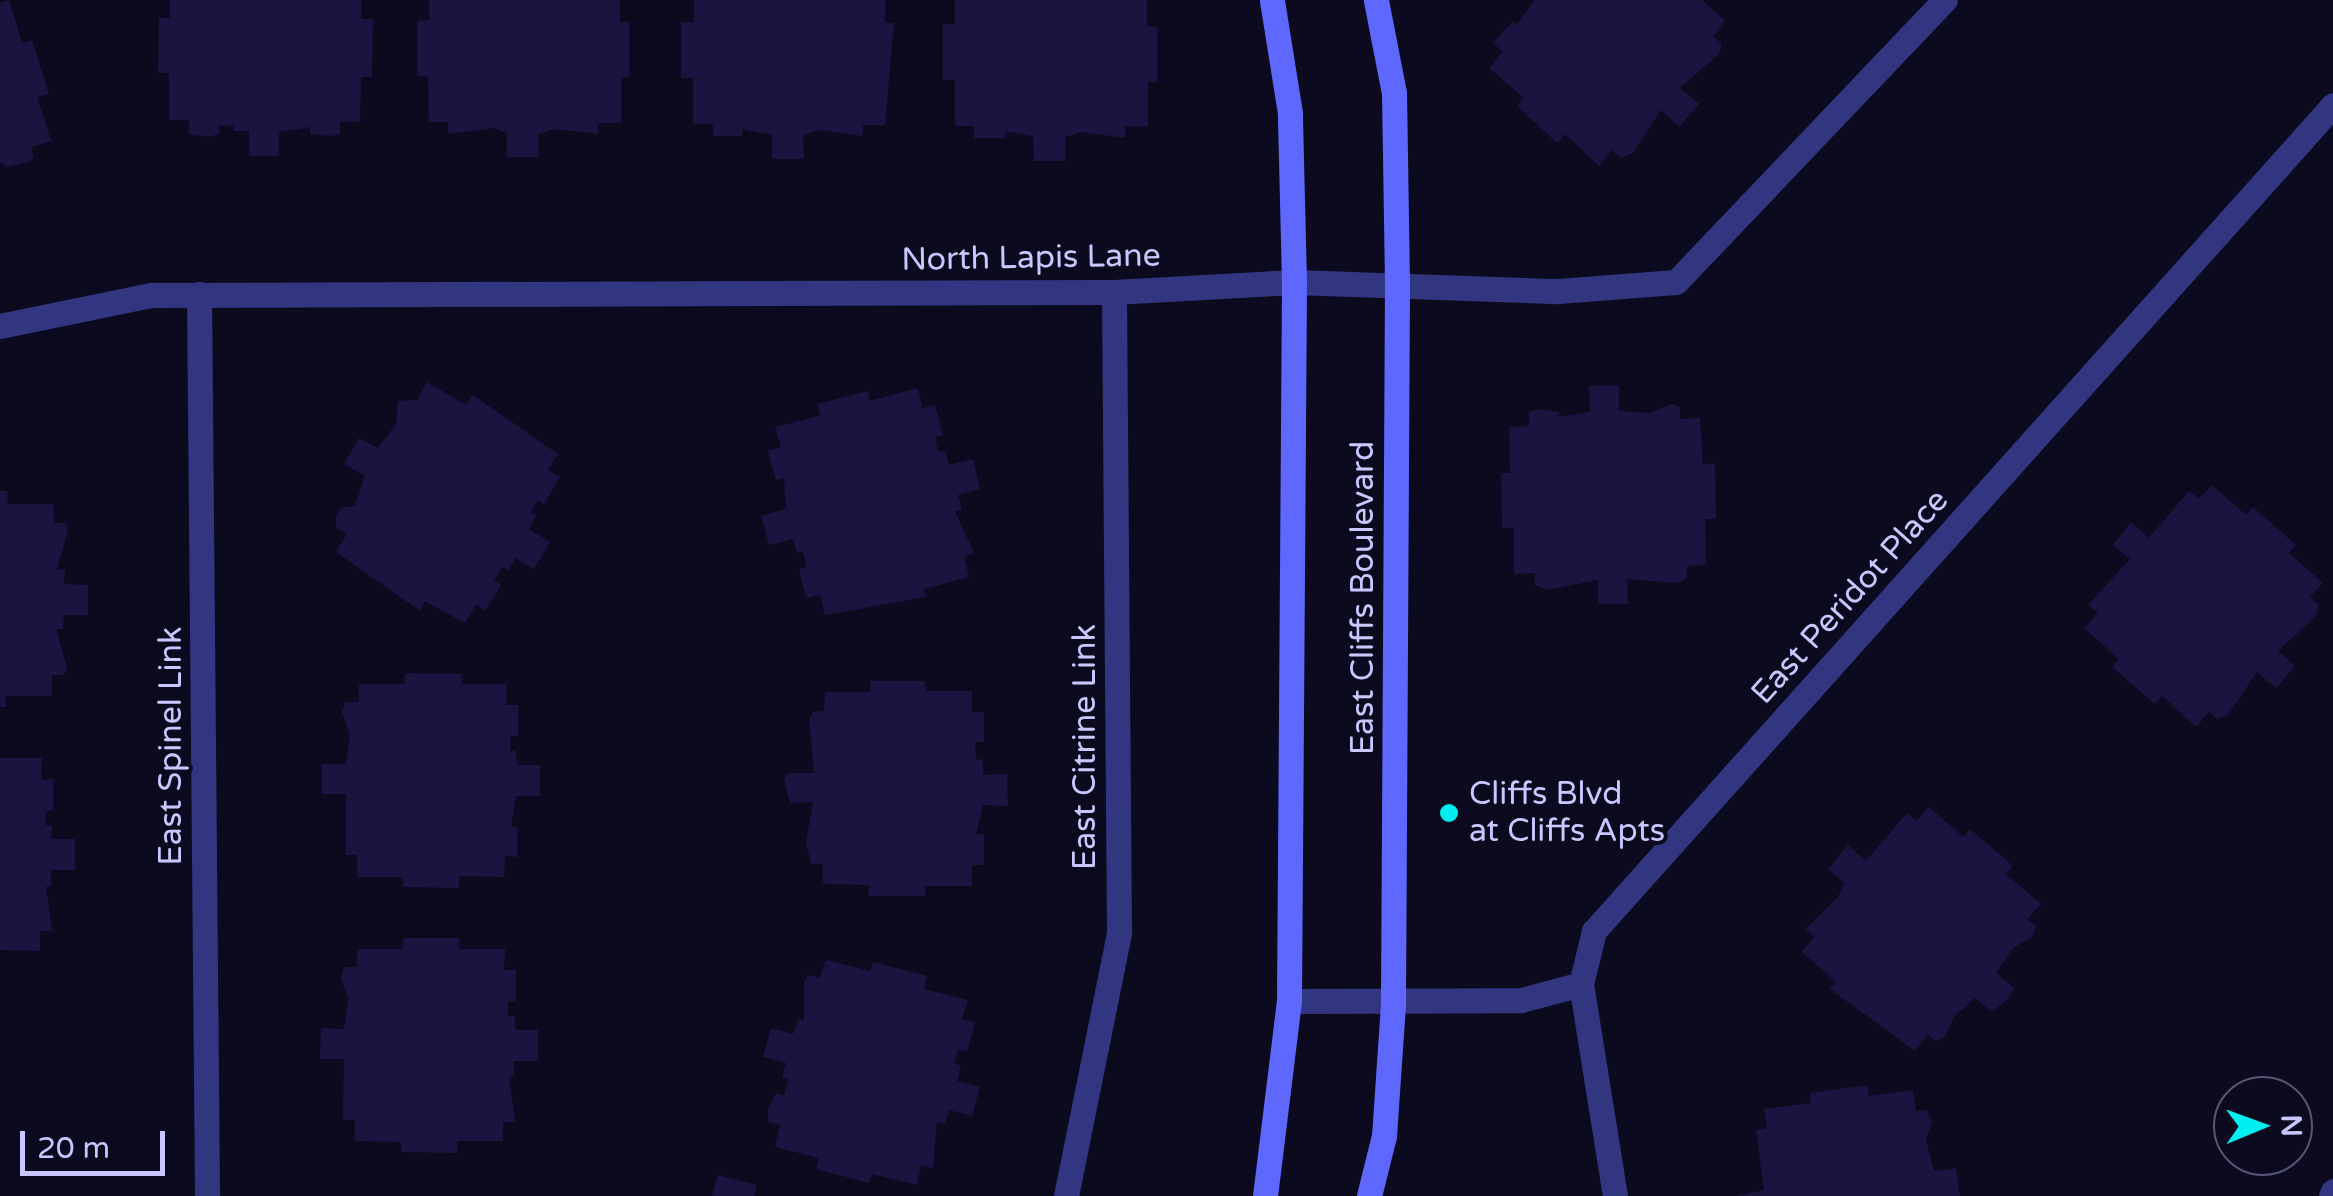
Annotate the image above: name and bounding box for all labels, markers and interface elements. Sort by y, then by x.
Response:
street label: North Lapis Lane [901,237,1161,279]
street label: East Cliffs Boulevard [1344,441,1382,755]
street label: East Peridot Place [1743,482,1957,712]
street label: East Citrine Link [1066,624,1104,870]
street label: East Spinel Link [152,627,190,865]
place label: Cliffs Blvd at Cliffs Apts [1469,776,1665,851]
marker: Cliffs Blvd at Cliffs Apts [1438,802,1460,824]
north arrow [2213,1076,2313,1176]
scale bar [25,1111,170,1173]
text: N [2274,1114,2308,1137]
text: 20 m [37,1130,110,1167]

